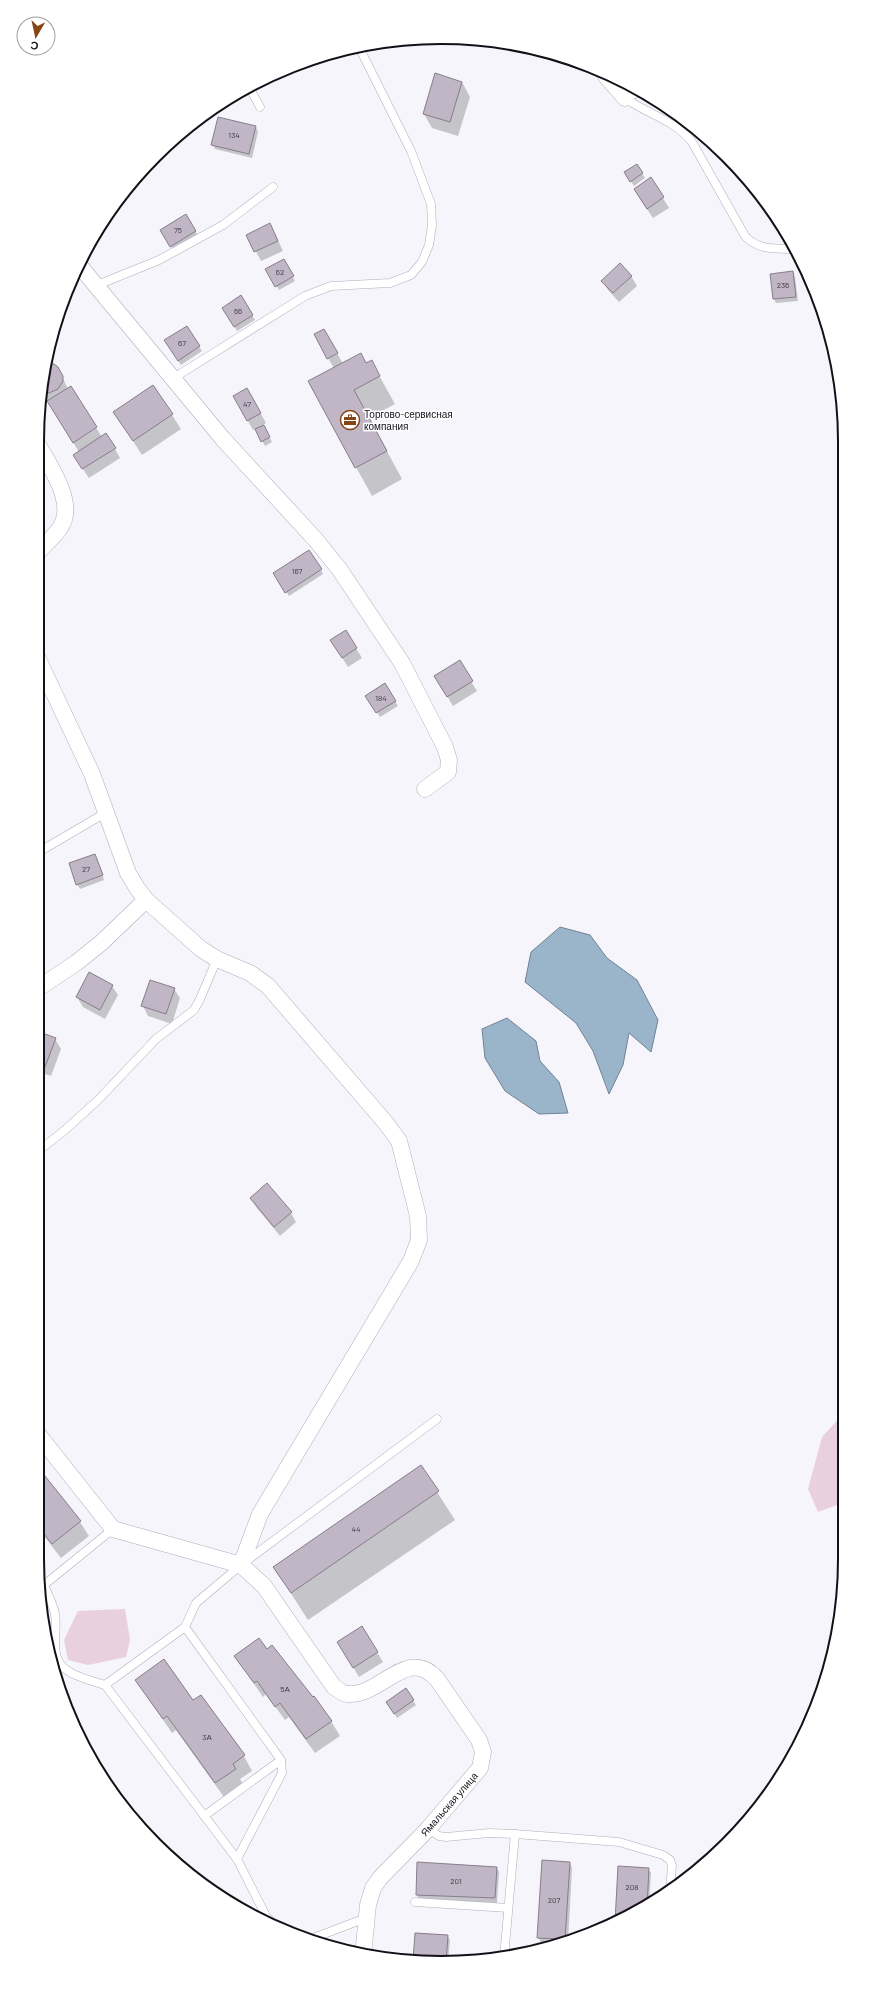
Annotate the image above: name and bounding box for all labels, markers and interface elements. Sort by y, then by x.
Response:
north arrow [16,16,56,56]
text: С [29,39,39,53]
house number: 134 [228,130,240,140]
house number: 75 [174,225,182,235]
house number: 62 [276,267,284,277]
house number: 236 [777,280,789,290]
house number: 66 [234,306,242,316]
house number: 67 [178,338,186,348]
house number: 47 [243,399,251,409]
place label: Торгово-сервисная компания [364,408,453,432]
office icon: Торгово-сервисная компания [339,409,361,431]
house number: 167 [292,566,303,576]
house number: 184 [375,693,387,703]
house number: 27 [82,864,90,874]
house number: 44 [352,1524,360,1534]
house number: 5А [280,1684,290,1694]
house number: 3А [202,1732,212,1742]
street label: Ямальская улица [418,1769,480,1838]
house number: 201 [450,1876,462,1886]
house number: 208 [626,1882,638,1892]
house number: 207 [548,1895,561,1905]

